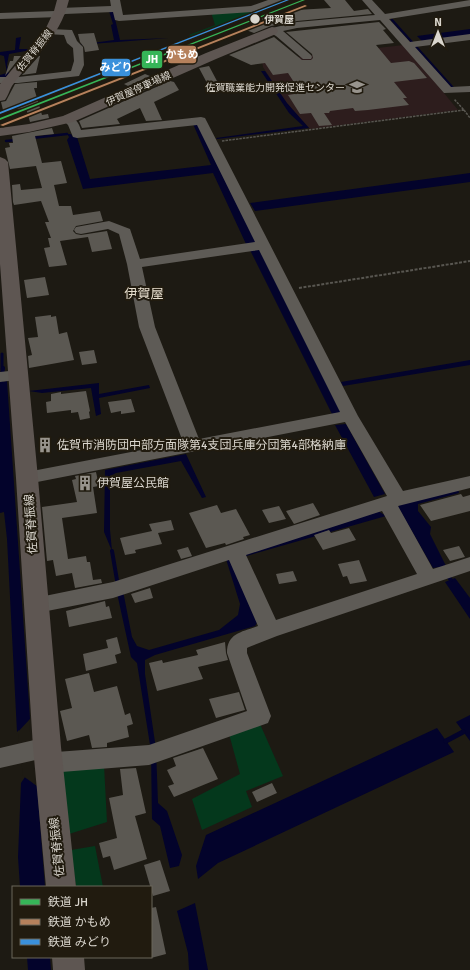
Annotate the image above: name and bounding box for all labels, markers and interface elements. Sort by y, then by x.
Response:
marker: 伊賀屋 [248,12,262,26]
north arrow [418,12,458,52]
place label: 伊賀屋 [264,14,294,26]
text: N [434,16,442,29]
street label: 佐賀脊振線 [14,27,55,74]
line badge: かもめ [167,45,197,64]
text: かもめ [166,48,199,61]
line badge: JH [141,50,163,69]
text: JH [146,53,158,66]
line badge: みどり [101,58,131,77]
text: みどり [100,61,133,74]
street label: 伊賀屋停車場線 [104,69,173,109]
school or university icon: 佐賀職業能力開発促進センター [348,78,366,96]
place label: 佐賀職業能力開発促進センター [205,82,345,94]
district label: 伊賀屋 [124,286,164,302]
building icon: 佐賀市消防団中部方面隊第4支団兵庫分団第4部格納庫 [36,436,54,454]
place label: 佐賀市消防団中部方面隊第4支団兵庫分団第4部格納庫 [57,438,346,453]
building icon: 伊賀屋公民館 [76,474,94,492]
place label: 伊賀屋公民館 [97,476,169,491]
street label: 佐賀脊振線 [22,494,41,554]
street label: 佐賀脊振線 [47,816,68,878]
legend [12,886,152,958]
text: 鉄道 JH [48,895,88,910]
text: 鉄道 かもめ [48,915,111,930]
text: 鉄道 みどり [48,935,111,950]

